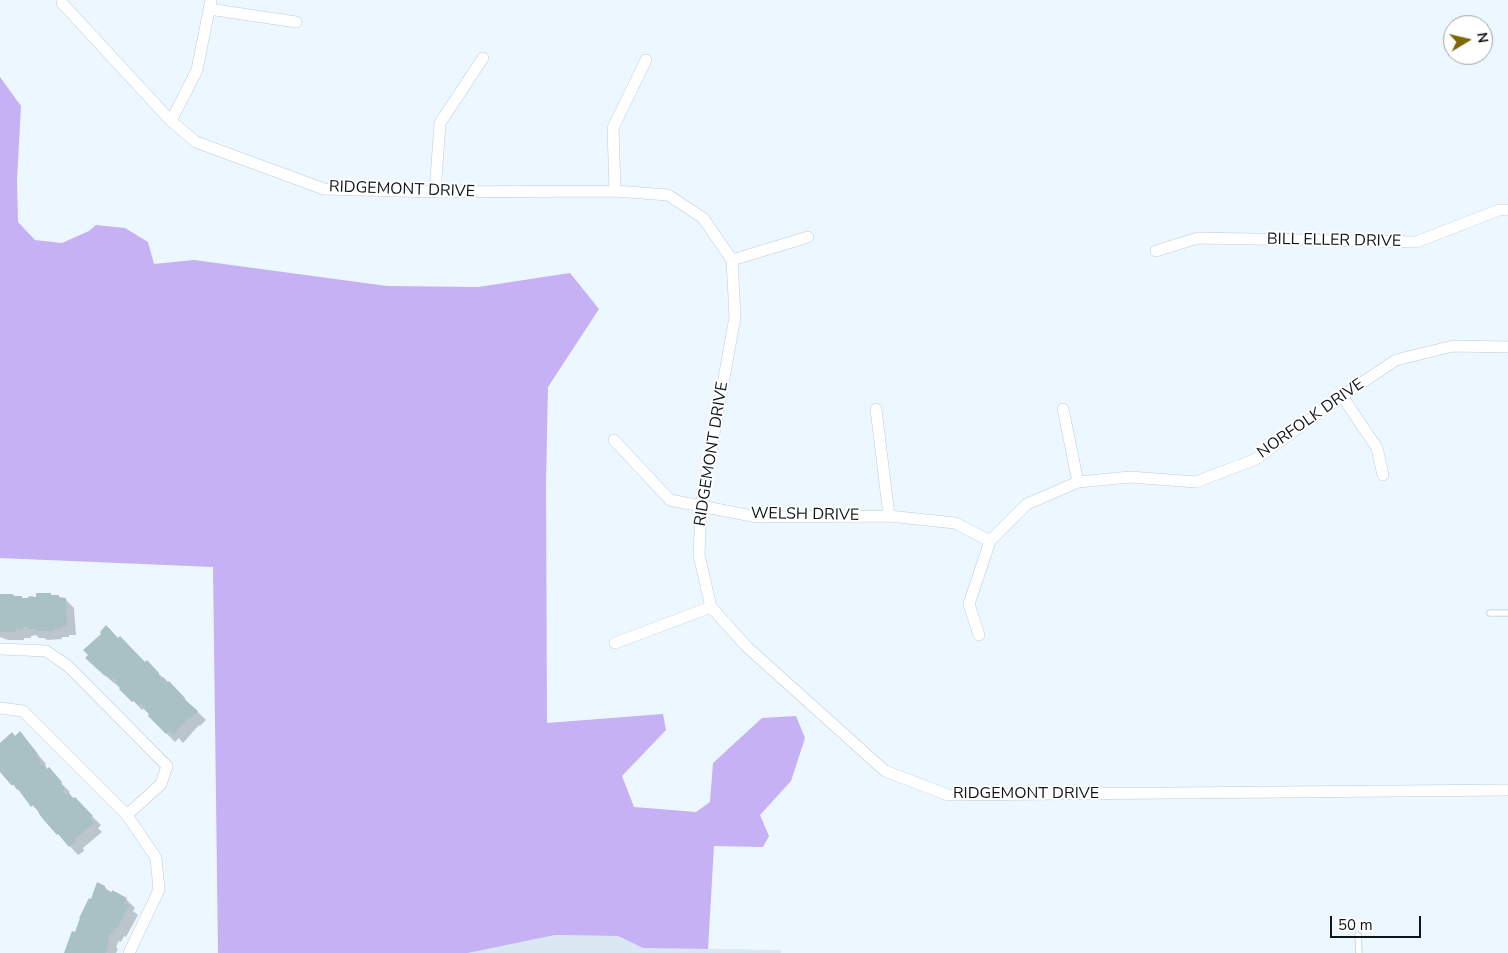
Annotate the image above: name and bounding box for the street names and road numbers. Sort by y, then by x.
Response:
street label: RIDGEMONT DRIVE [329,178,475,202]
street label: BILL ELLER DRIVE [1267,230,1401,252]
street label: NORFOLK DRIVE [1254,375,1368,463]
street label: RIDGEMONT DRIVE [691,380,733,528]
street label: WELSH DRIVE [751,504,859,526]
street label: RIDGEMONT DRIVE [953,784,1099,804]

